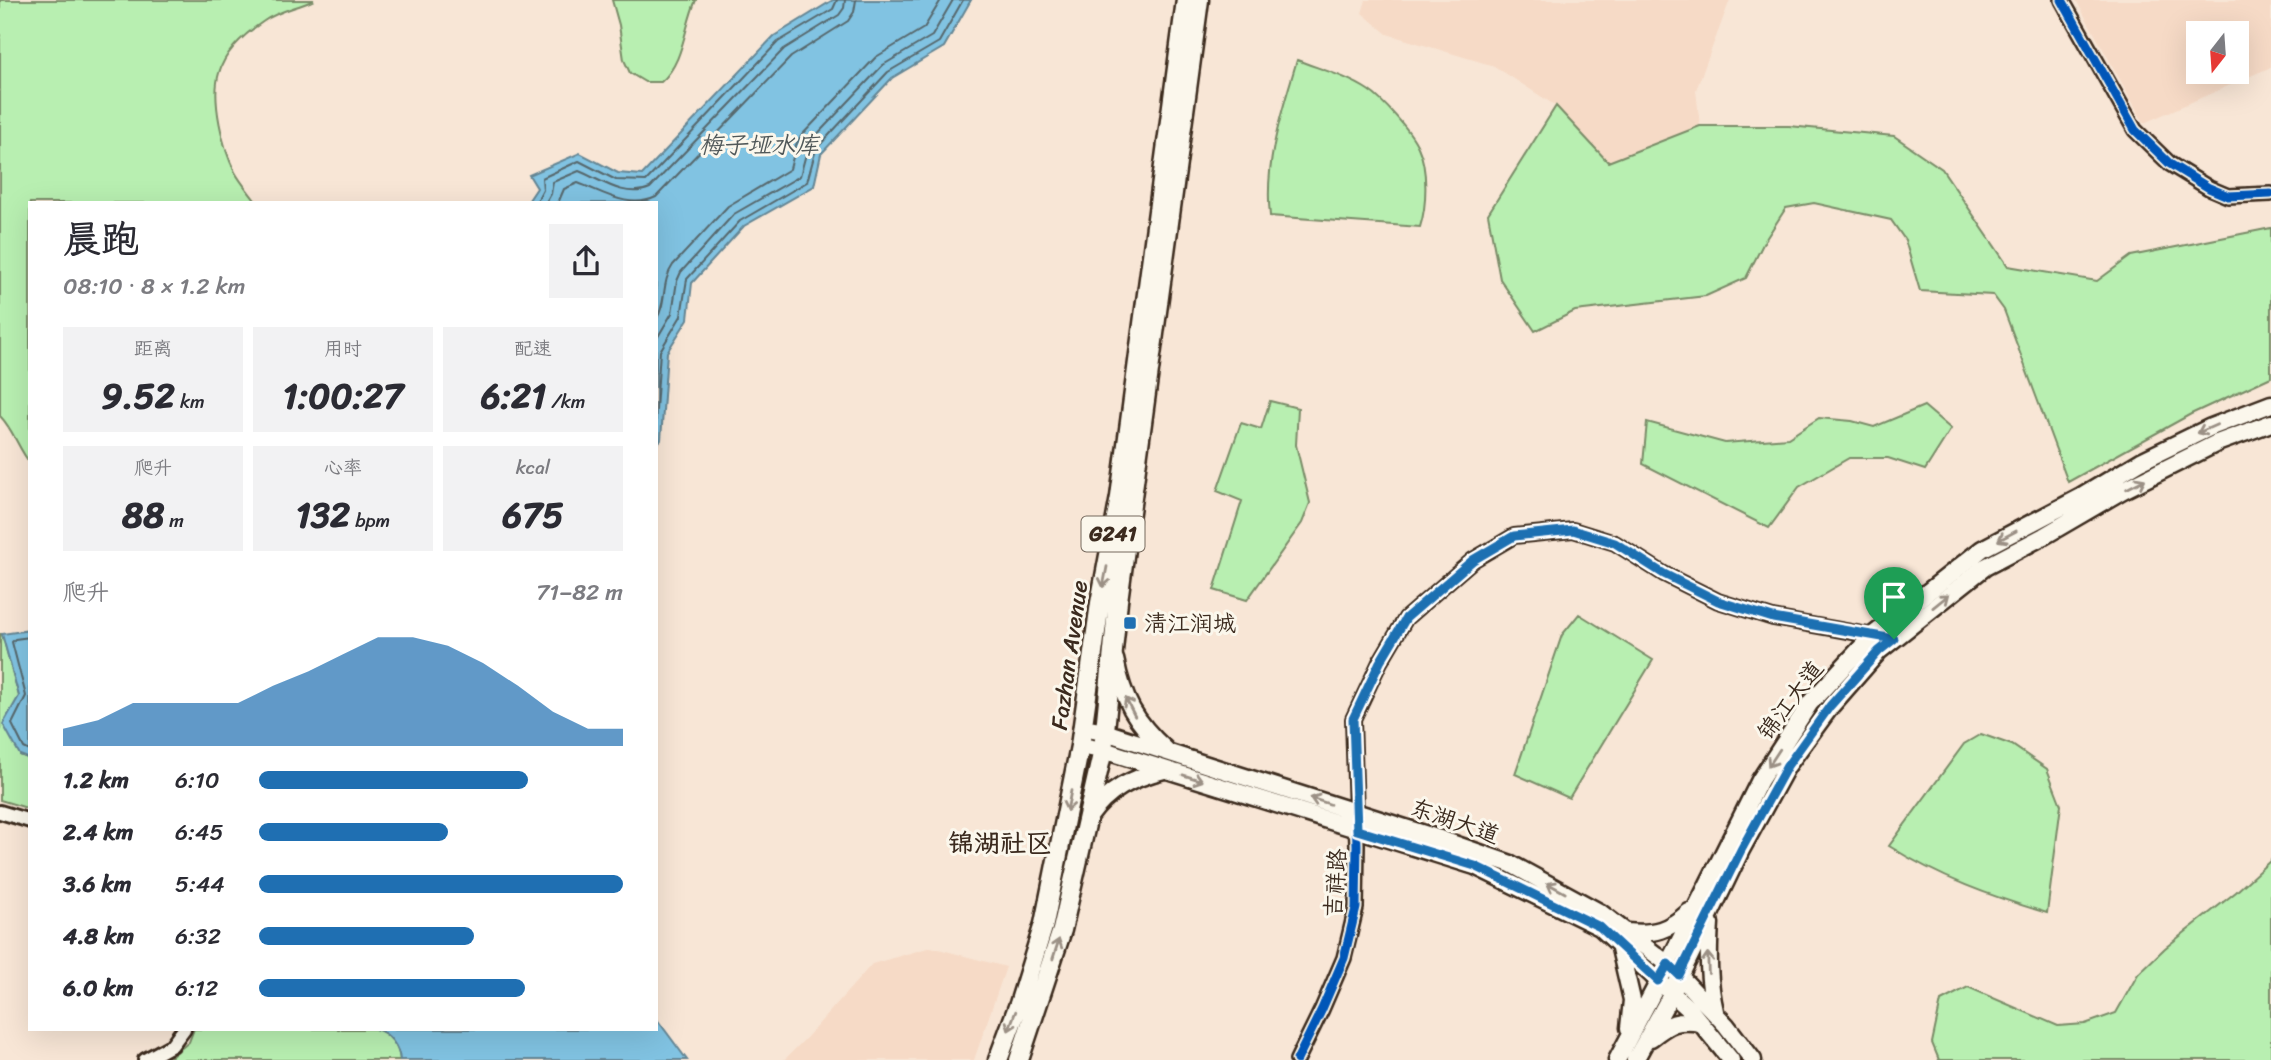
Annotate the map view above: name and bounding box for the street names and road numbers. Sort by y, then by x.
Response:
road number: G241 [1082,516,1144,552]
street label: Fazhan Avenue [1039,578,1100,732]
street label: 锦江大道 [1746,651,1834,749]
street label: 东湖大道 [1405,787,1505,856]
street label: 吉祥路 [1313,847,1358,919]

